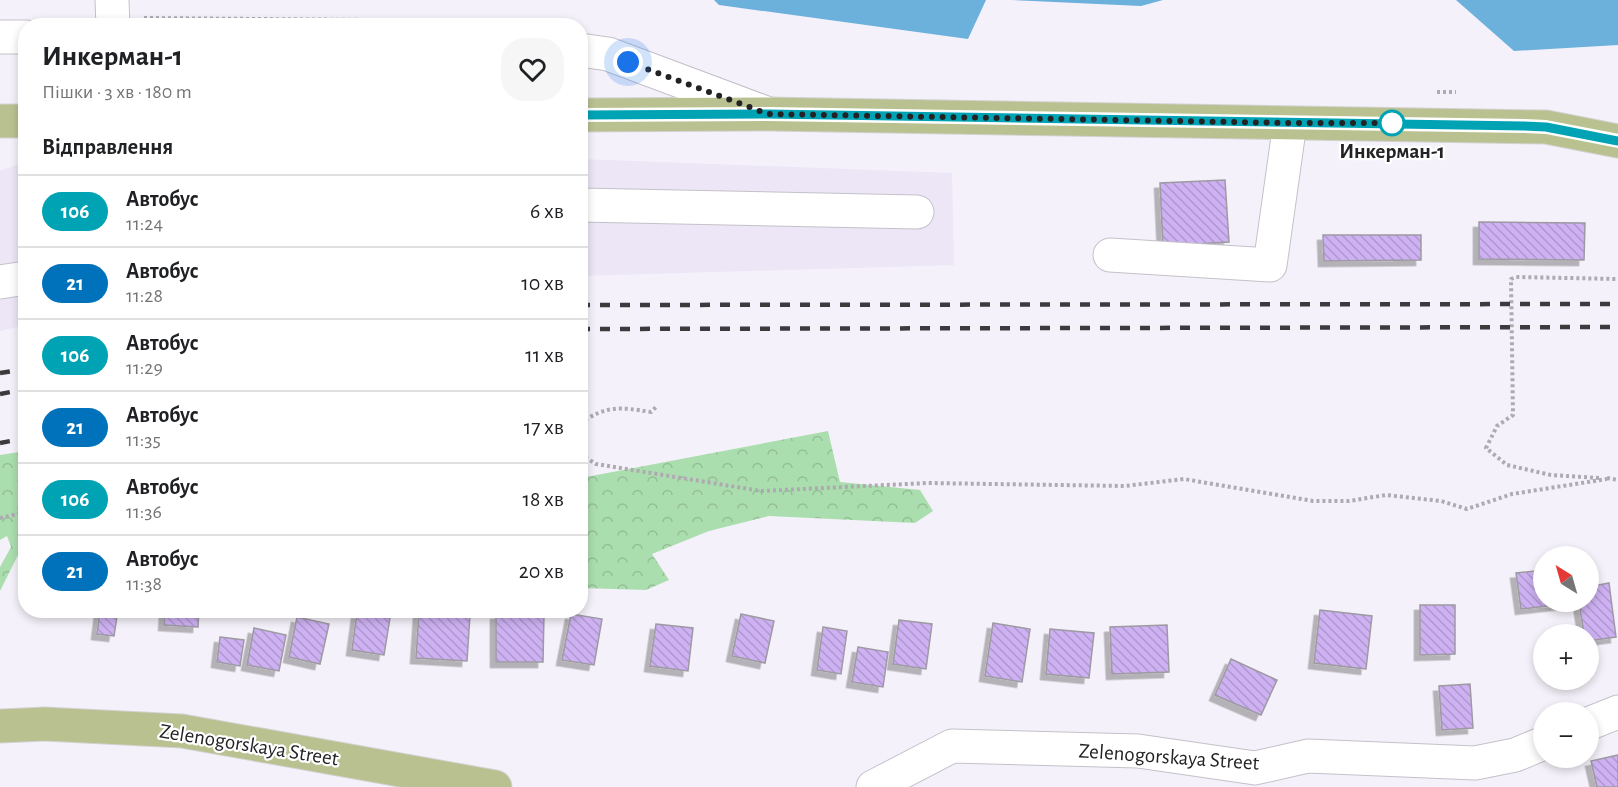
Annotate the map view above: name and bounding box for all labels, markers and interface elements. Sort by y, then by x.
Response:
button: heart [501,38,564,101]
text: Инкерман-1 [42,43,183,71]
your location [613,47,643,77]
text: Пішки · 3 хв · 180 m [42,82,192,102]
marker: Инкерман-1 [1379,110,1405,136]
text: Відправлення [42,136,173,158]
place label: Инкерман-1 [1339,141,1445,162]
text: Автобус [126,188,199,210]
text: 6 хв [530,200,564,222]
text: 106 [61,201,89,222]
text: 11:24 [126,214,163,234]
text: Автобус [126,260,199,282]
text: 10 хв [521,272,564,294]
text: 21 [66,273,84,294]
text: 11:28 [126,286,163,306]
text: Автобус [126,332,199,354]
text: 11 хв [525,344,564,366]
text: 106 [61,345,89,366]
text: 11:29 [126,358,163,378]
text: Автобус [126,404,199,426]
text: 17 хв [524,416,564,438]
text: 21 [66,417,84,438]
text: 11:35 [126,430,161,450]
text: Автобус [126,476,199,498]
text: 18 хв [522,488,564,510]
text: 106 [61,489,89,510]
text: 11:36 [126,502,162,522]
north arrow [1533,546,1599,612]
map controls [1533,546,1599,768]
text: Автобус [126,548,199,570]
text: 20 хв [519,560,564,582]
text: 21 [66,561,84,582]
text: 11:38 [126,574,162,594]
button: + [1533,624,1599,690]
button: − [1533,702,1599,768]
street label: Zelenogorskaya Street [158,720,340,770]
street label: Zelenogorskaya Street [1078,740,1260,774]

